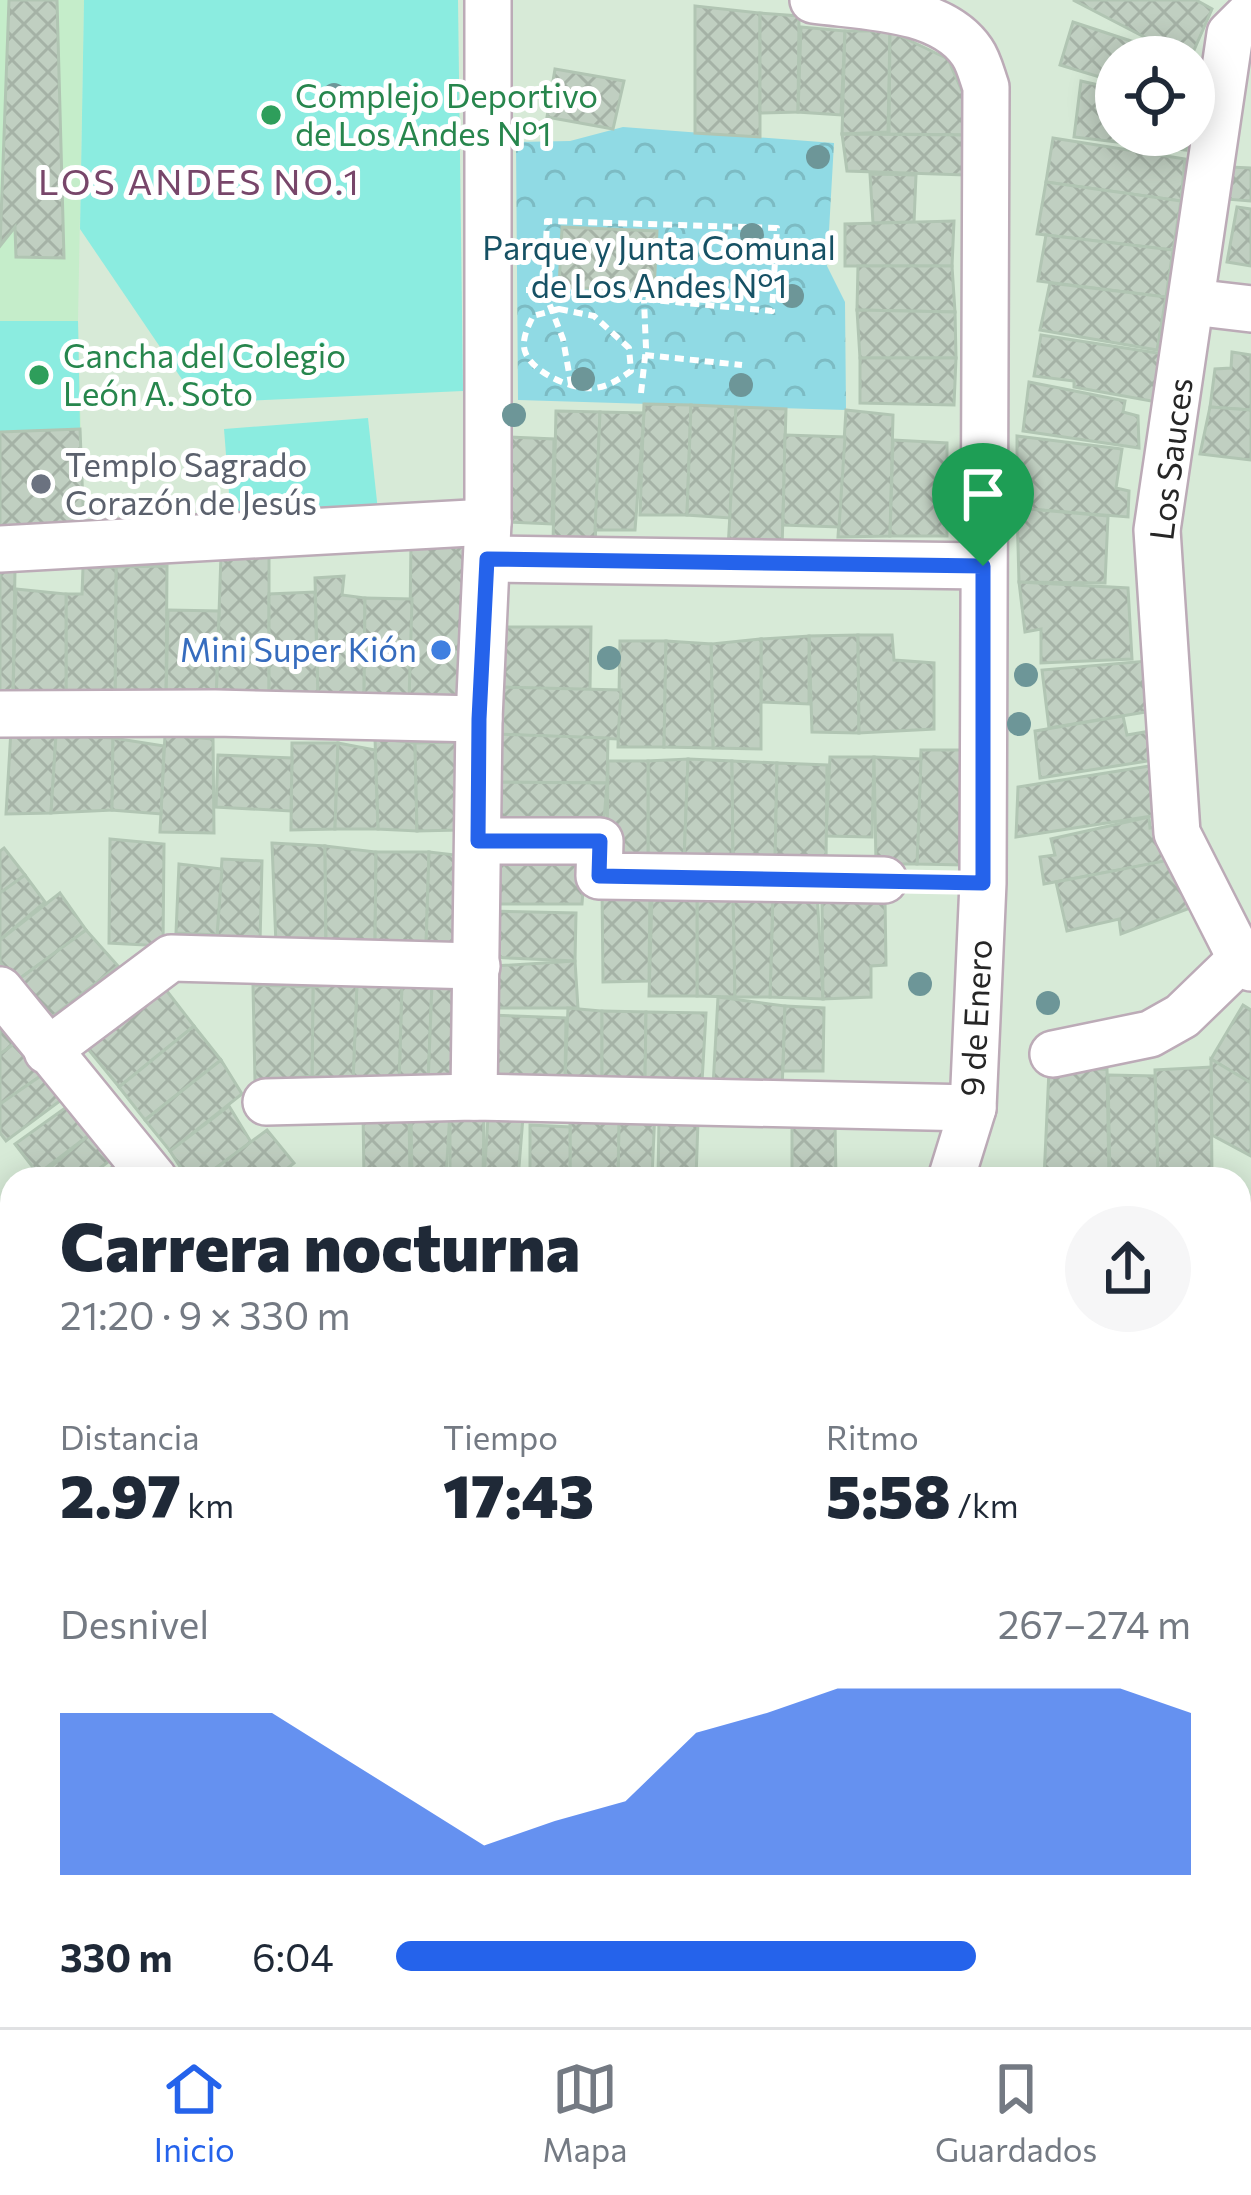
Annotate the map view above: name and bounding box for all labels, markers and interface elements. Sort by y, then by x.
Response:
map controls [1095,36,1215,156]
button: locate [1095,36,1215,156]
place label: Complejo Deportivo de Los Andes N°1 [295,74,598,153]
marker: Complejo Deportivo de Los Andes N°1 [258,102,284,128]
district label: LOS ANDES NO.1 [38,158,362,202]
park label: Parque y Junta Comunal de Los Andes N°1 [482,226,836,305]
place label: Cancha del Colegio León A. Soto [63,334,346,413]
marker: Cancha del Colegio León A. Soto [26,362,52,388]
street label: Los Sauces [1139,375,1200,542]
place label: Templo Sagrado Corazón de Jesús [65,443,317,522]
pin [932,443,1034,566]
icon: arrive [950,461,1016,527]
marker: Templo Sagrado Corazón de Jesús [28,471,54,497]
place label: Mini Super Kión [180,628,417,669]
marker: Mini Super Kión [428,637,454,663]
street label: 9 de Enero [950,938,999,1098]
text: Carrera nocturna [60,1204,580,1285]
button: share [1065,1206,1191,1332]
text: 21:20 · 9 × 330 m [60,1290,351,1338]
text: Distancia [60,1416,199,1457]
text: Tiempo [443,1416,558,1457]
text: Ritmo [826,1416,919,1457]
text: 2.97 [60,1457,181,1530]
text: 17:43 [443,1457,594,1530]
text: 5:58 [826,1457,951,1530]
text: km [181,1484,234,1525]
text: /km [951,1484,1019,1525]
text: Desnivel [60,1599,209,1647]
text: 267–274 m [998,1599,1191,1647]
text: 330 m [60,1932,173,1980]
text: 6:04 [252,1932,334,1980]
tab: Inicio [154,2056,235,2169]
tab: Mapa [542,2056,628,2169]
tab: Guardados [935,2056,1097,2169]

